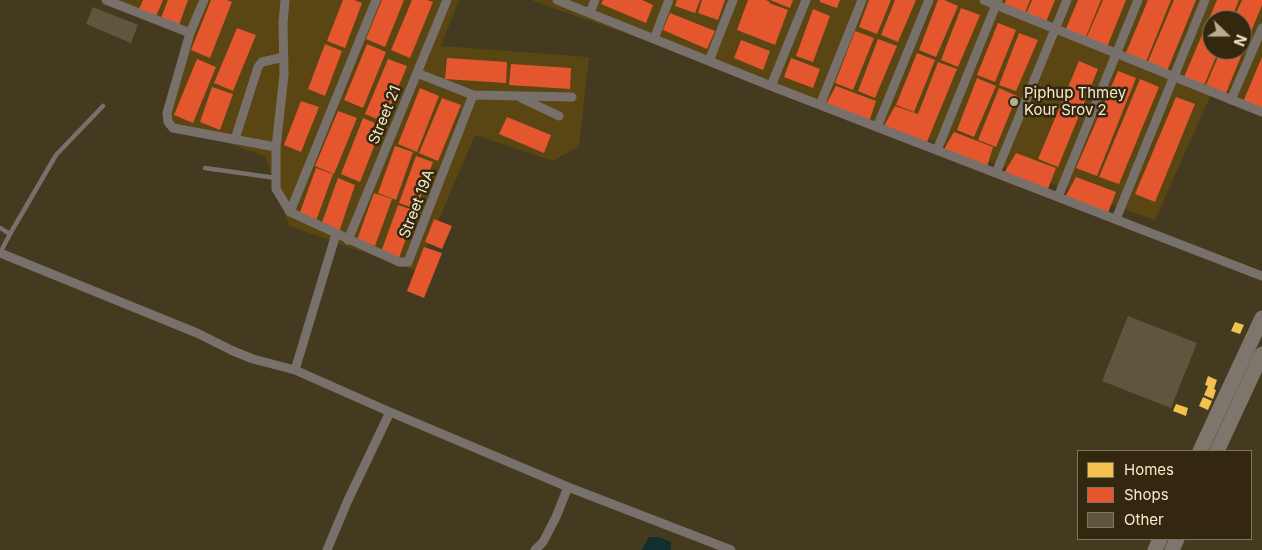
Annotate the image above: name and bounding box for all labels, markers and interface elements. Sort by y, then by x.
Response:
north arrow [1202,10,1252,60]
text: N [1231,32,1250,49]
street label: Street 21 [365,83,405,147]
place label: Piphup Thmey Kour Srov 2 [1024,84,1126,119]
marker: Piphup Thmey Kour Srov 2 [1008,96,1020,108]
street label: Street 19A [396,167,438,241]
legend [1077,450,1252,540]
text: Homes [1124,460,1174,479]
text: Shops [1124,485,1169,504]
text: Other [1124,510,1164,529]

